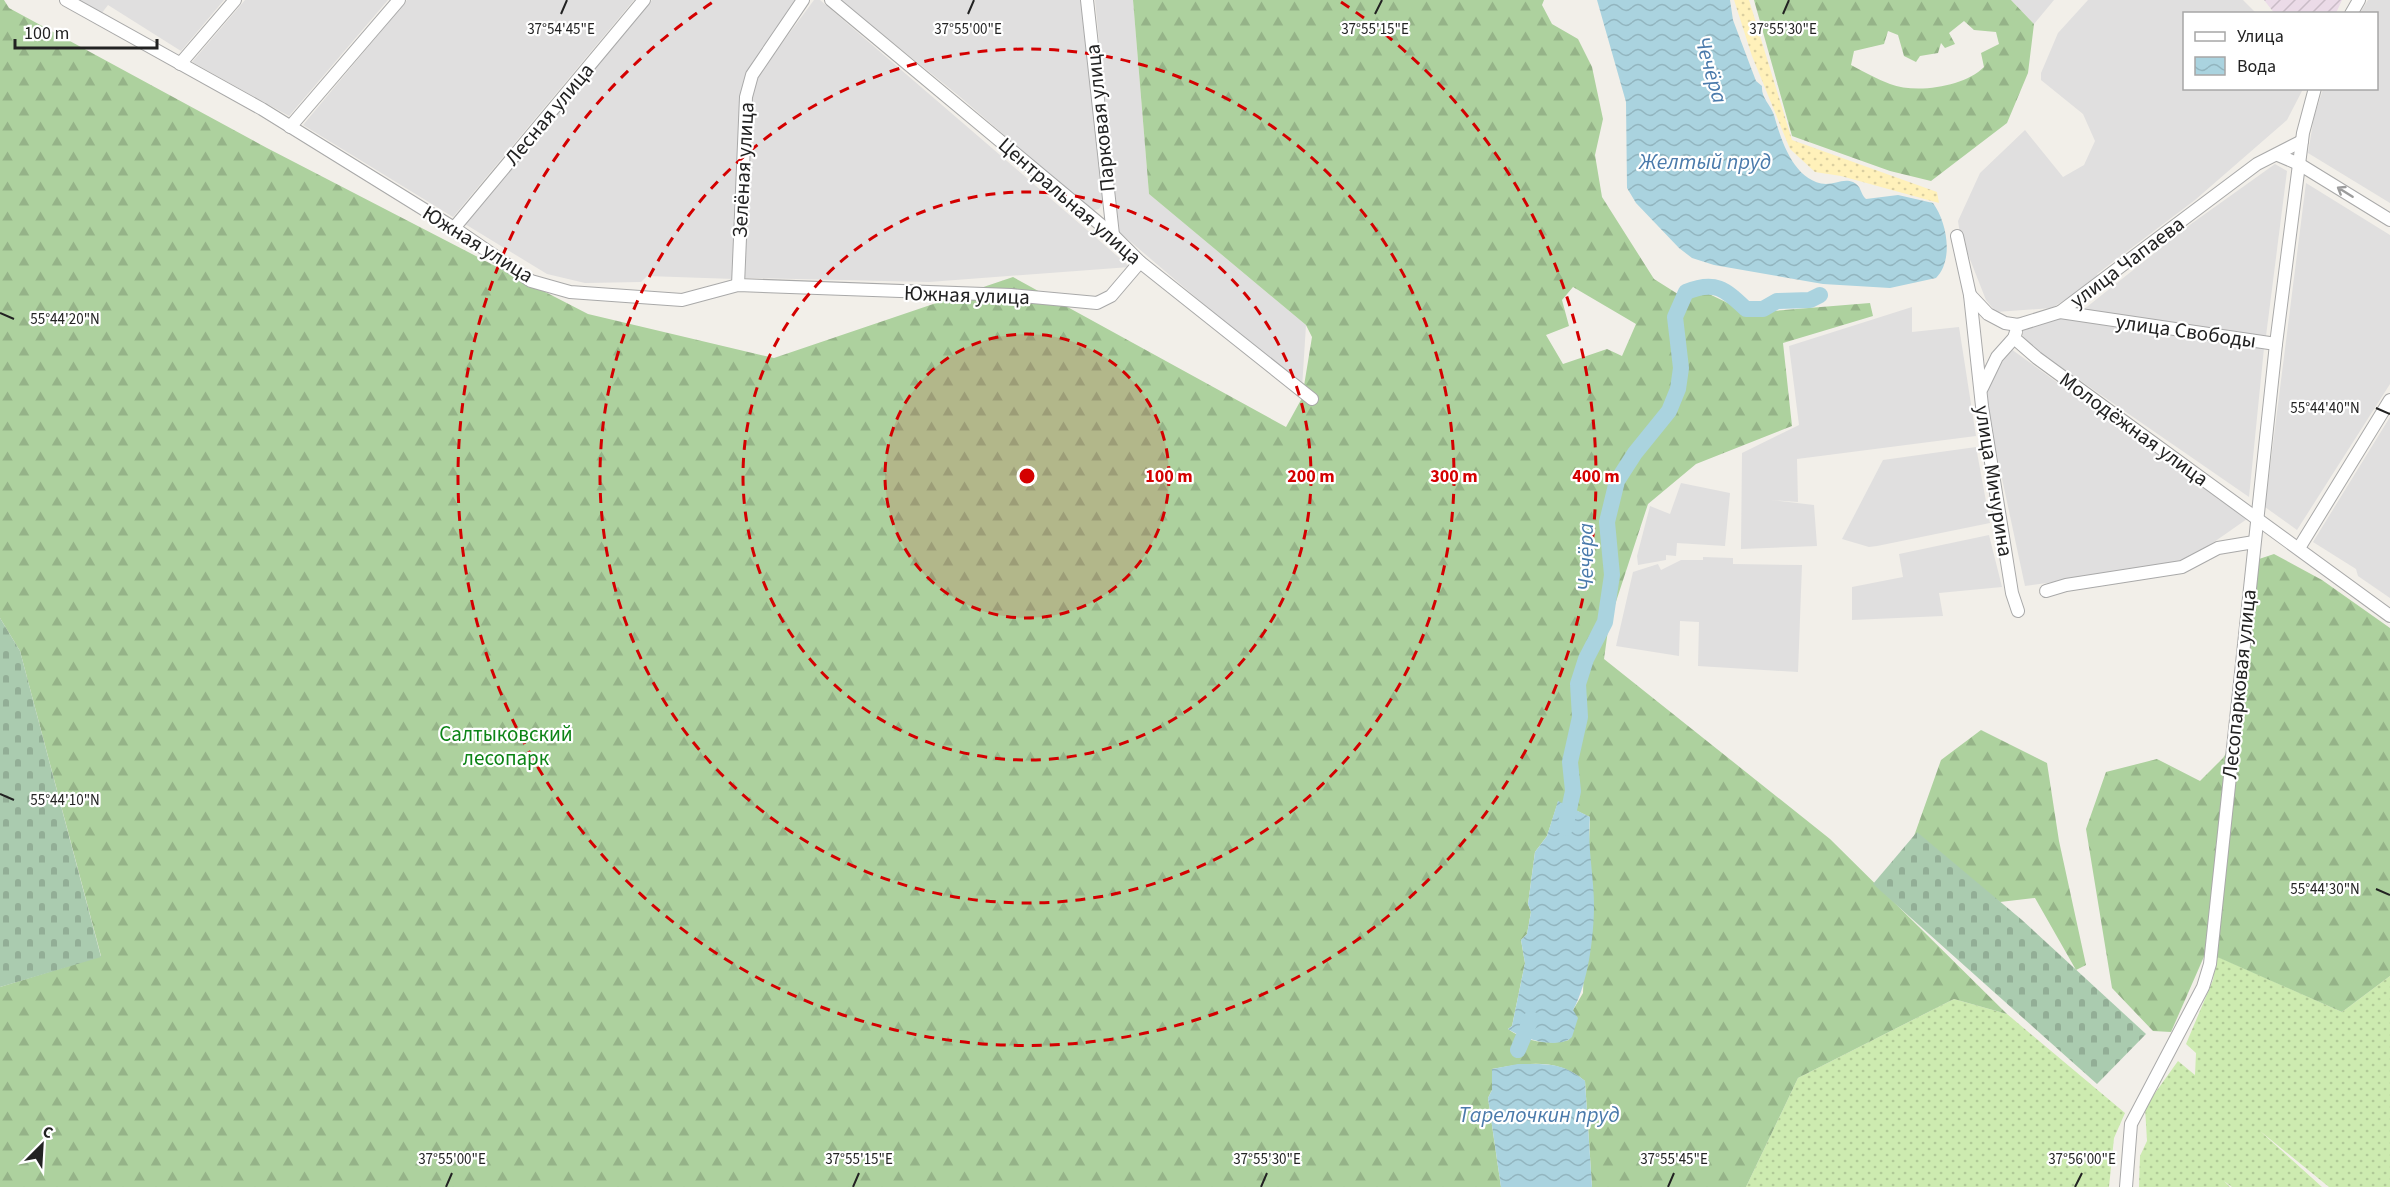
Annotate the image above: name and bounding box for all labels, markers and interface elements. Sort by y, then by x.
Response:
scale bar [15,12,158,50]
legend [2183,12,2378,90]
text: 37°54'45"E [527,19,595,40]
text: 37°55'00"E [934,19,1002,40]
text: 37°55'15"E [1341,19,1409,40]
text: 37°55'30"E [1749,19,1817,40]
text: 100 m [24,21,69,46]
text: Улица [2237,24,2284,49]
water label: Чечёра [1686,33,1736,107]
street label: Парковая улица [1077,43,1123,193]
text: Вода [2237,54,2276,79]
street label: Лесная улица [497,56,601,172]
street label: Зелёная улица [724,101,762,239]
street label: Центральная улица [992,130,1148,272]
water label: Желтый пруд [1638,146,1771,178]
one-way arrow [2337,185,2354,197]
street label: Южная улица [417,198,539,290]
street label: улица Чапаева [2064,209,2190,315]
street label: Южная улица [904,278,1030,312]
street label: улица Свободы [2114,306,2258,356]
text: 55°44'20"N [30,309,100,330]
street label: Молодёжная улица [2053,365,2215,493]
text: 55°44'40"N [2290,398,2360,419]
street label: улица Мичурина [1967,403,2021,559]
text: 100 m [1145,464,1193,489]
text: 200 m [1287,464,1335,489]
text: 300 m [1430,464,1478,489]
text: 400 m [1572,464,1620,489]
centre of rings [1017,466,1037,486]
water label: Чечёра [1570,523,1602,591]
street label: Лесопарковая улица [2214,588,2264,780]
park label: Салтыковский лесопарк [439,719,573,773]
text: 55°44'10"N [30,790,100,811]
text: 55°44'30"N [2290,879,2360,900]
water label: Тарелочкин пруд [1458,1099,1620,1131]
north arrow [12,1115,72,1175]
text: С [39,1120,56,1144]
text: 37°55'00"E [418,1149,486,1170]
text: 37°55'15"E [825,1149,893,1170]
text: 37°55'30"E [1233,1149,1301,1170]
text: 37°55'45"E [1640,1149,1708,1170]
text: 37°56'00"E [2048,1149,2116,1170]

